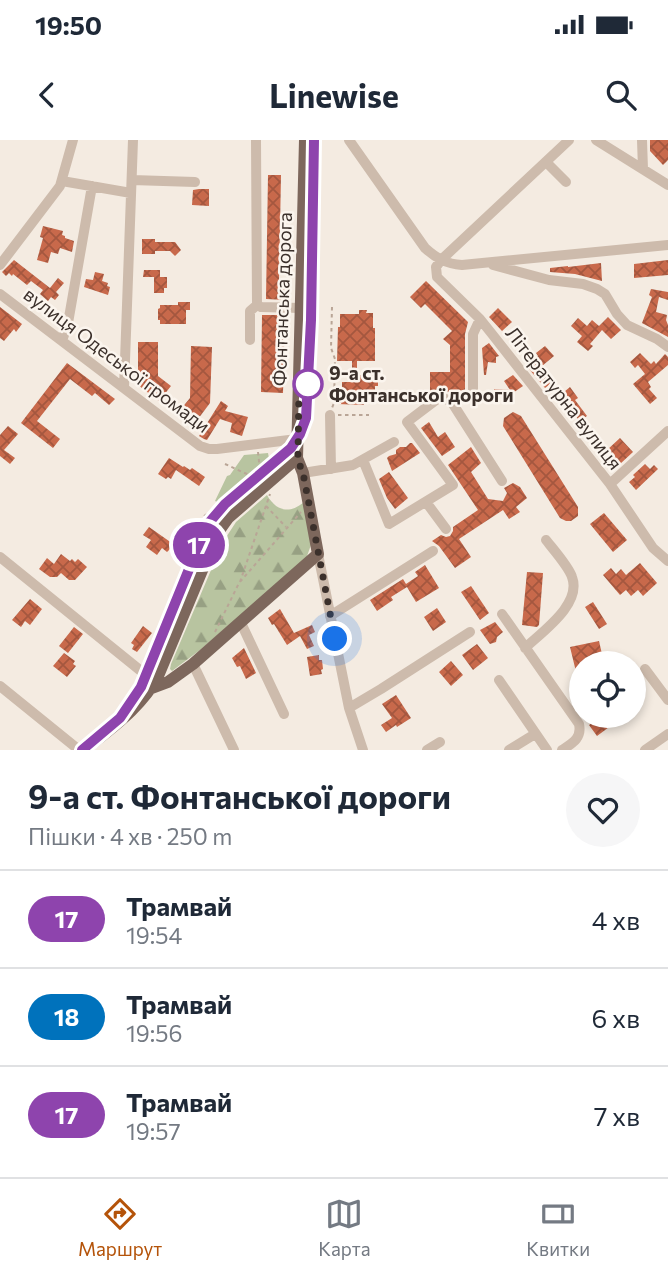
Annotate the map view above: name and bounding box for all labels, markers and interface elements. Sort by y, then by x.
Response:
text: 19:50 [35,9,102,40]
text: Linewise [269,75,399,115]
icon: back [28,76,66,114]
icon: search [602,76,640,114]
street label: Фонтанська дорога [267,212,296,386]
street label: вулиця Одеської громади [20,282,215,437]
street label: Літературна вулиця [501,322,627,474]
place label: 9-а ст. Фонтанської дороги [329,361,513,406]
marker: 9-а ст. Фонтанської дороги [293,369,323,399]
line badge: 17 [168,522,230,568]
text: 17 [187,530,211,559]
your location [317,621,352,656]
map controls [569,651,646,728]
button: locate [569,651,646,728]
button: heart [566,773,640,847]
text: 9-а ст. Фонтанської дороги [28,775,451,816]
text: Пішки · 4 хв · 250 m [28,822,232,850]
text: Трамвай [126,890,232,921]
text: 17 [54,904,79,933]
text: 4 хв [592,904,640,935]
text: 19:54 [126,921,182,949]
text: Трамвай [126,988,232,1019]
text: 18 [54,1002,79,1031]
text: 6 хв [592,1002,640,1033]
text: 19:56 [126,1019,182,1047]
text: Трамвай [126,1086,232,1117]
text: 17 [54,1100,79,1129]
text: 7 хв [594,1100,640,1131]
text: 19:57 [126,1117,181,1145]
tab: Маршрут [78,1195,162,1260]
tab: Карта [318,1195,371,1260]
tab: Квитки [526,1195,590,1260]

